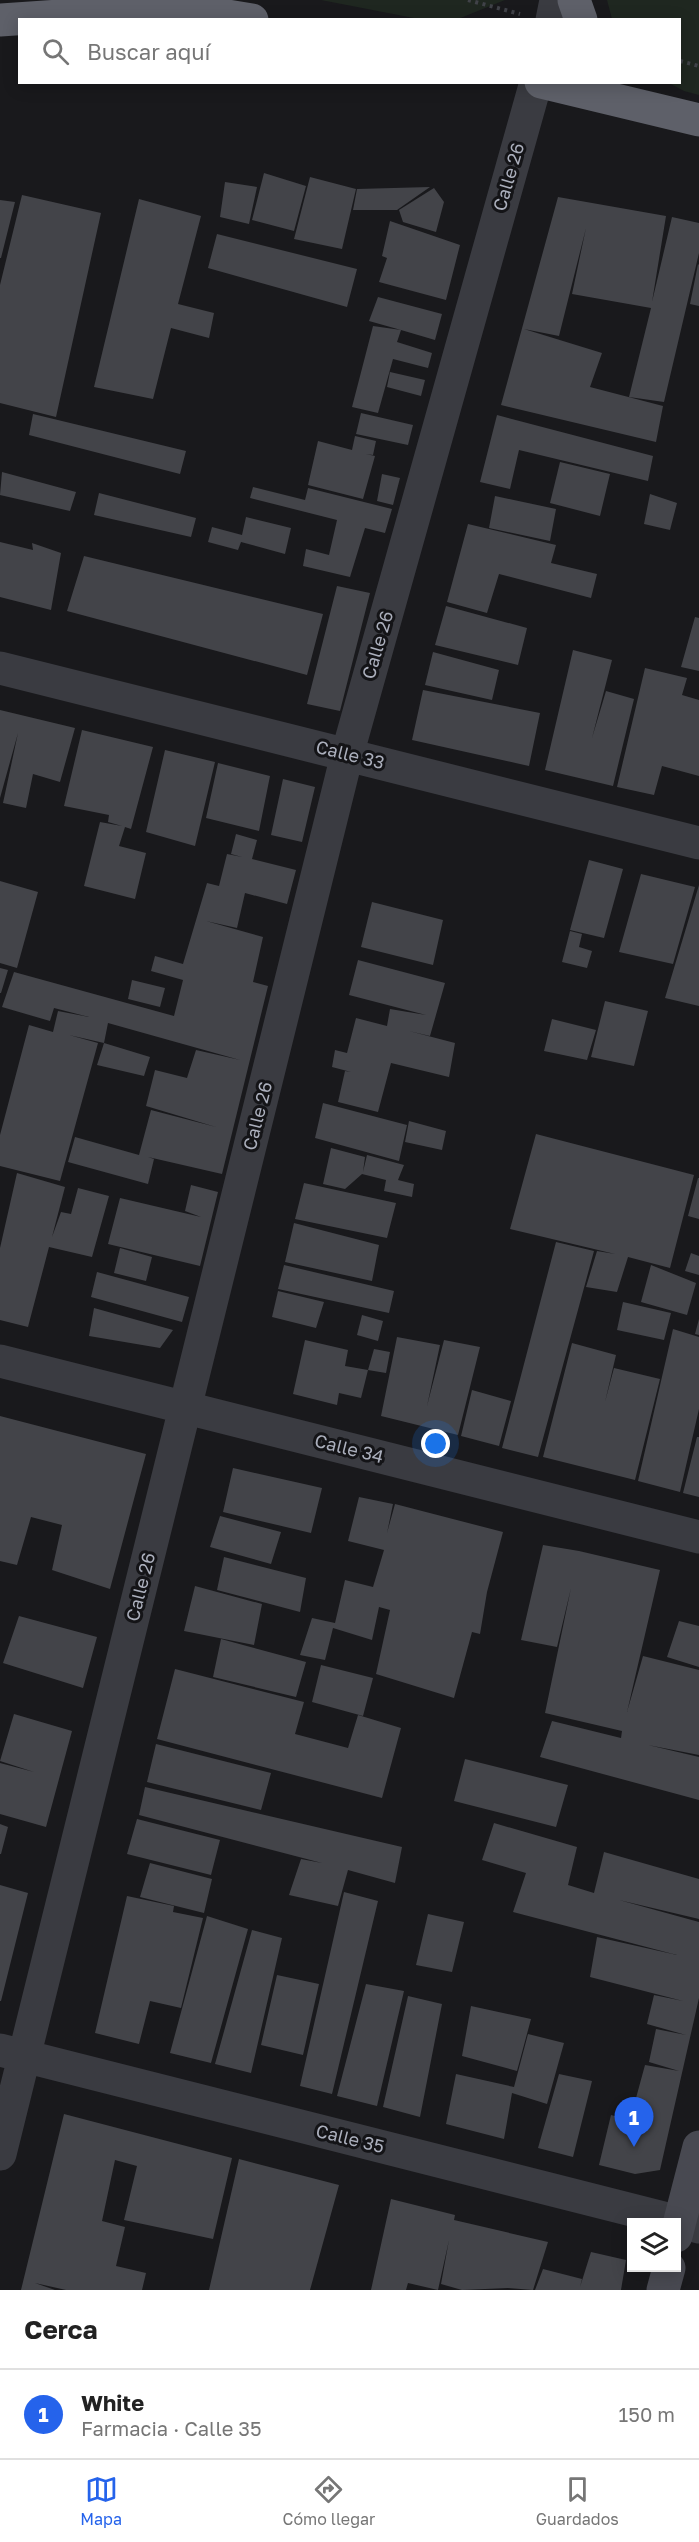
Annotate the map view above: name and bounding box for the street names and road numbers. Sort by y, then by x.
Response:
street label: Calle 26 [488,140,528,213]
street label: Calle 26 [357,608,397,681]
street label: Calle 33 [314,735,387,773]
street label: Calle 26 [238,1079,276,1152]
street label: Calle 34 [313,1429,386,1467]
street label: Calle 26 [121,1550,159,1623]
street label: Calle 35 [314,2119,387,2157]

